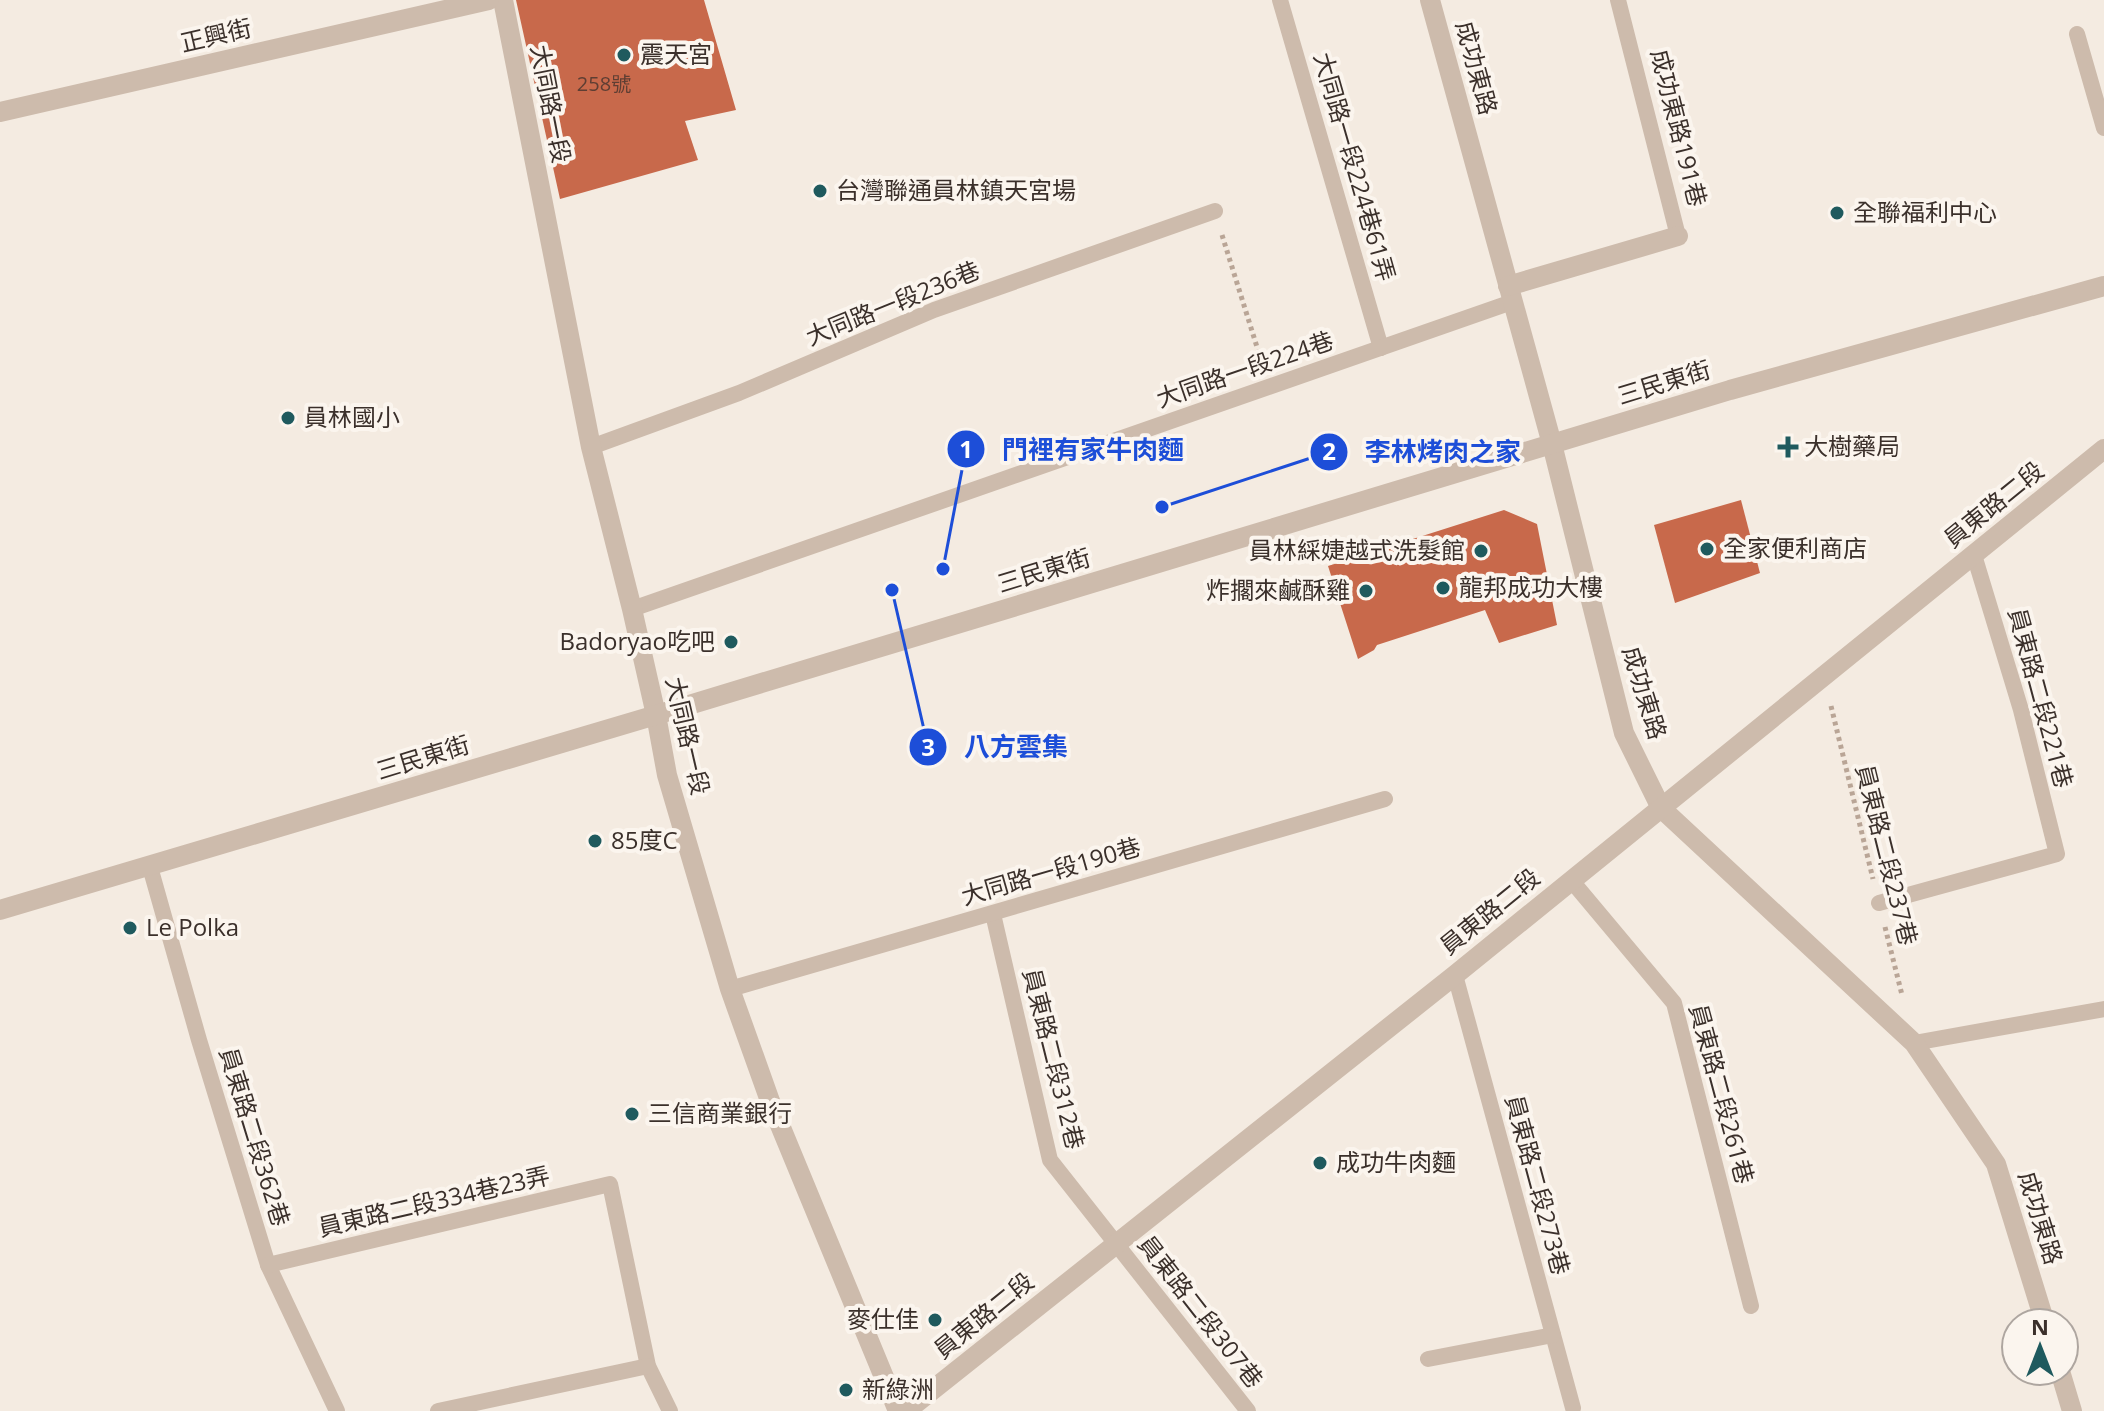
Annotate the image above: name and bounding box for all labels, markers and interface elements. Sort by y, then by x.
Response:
street label: 正興街 [177,10,254,59]
street label: 成功東路 [1449,17,1506,118]
place label: 震天宮 [640,37,712,70]
street label: 大同路一段 [524,42,579,166]
street label: 成功東路191巷 [1644,45,1715,210]
marker: 震天宮 [615,46,633,64]
street label: 大同路一段224巷61弄 [1307,48,1404,285]
house number: 258號 [577,70,631,97]
place label: 台灣聯通員林鎮天宮場 [836,173,1076,206]
marker: 台灣聯通員林鎮天宮場 [811,182,829,200]
place label: 全聯福利中心 [1853,195,1997,228]
marker: 全聯福利中心 [1828,204,1846,222]
street label: 大同路一段236巷 [800,253,984,353]
street label: 大同路一段224巷 [1152,323,1337,414]
street label: 三民東街 [1613,352,1714,411]
place label: 員林國小 [304,400,400,433]
marker: 員林國小 [279,409,297,427]
callout: 門裡有家牛肉麵 [946,424,1200,474]
callout: 李林烤肉之家 [1309,427,1537,477]
place label: 大樹藥局 [1804,429,1900,462]
text: 門裡有家牛肉麵 [1002,431,1184,467]
text: 1 [959,432,973,465]
text: 李林烤肉之家 [1365,433,1521,469]
text: 2 [1322,434,1336,467]
marker: 大樹藥局 [1779,438,1797,456]
street label: 員東路二段 [1936,453,2050,554]
place label: 全家便利商店 [1723,531,1867,564]
place label: 員林綵婕越式洗髮館 [1249,533,1465,566]
street label: 三民東街 [993,540,1094,599]
marker: 全家便利商店 [1698,540,1716,558]
marker: 員林綵婕越式洗髮館 [1472,542,1490,560]
place label: 龍邦成功大樓 [1459,570,1603,603]
place label: 炸擱來鹹酥雞 [1206,573,1350,606]
marker: 龍邦成功大樓 [1434,579,1452,597]
marker: 炸擱來鹹酥雞 [1357,582,1375,600]
street label: 員東路二段221巷 [2002,604,2081,791]
place label: Badoryao吃吧 [559,624,715,657]
marker: Badoryao吃吧 [722,633,740,651]
street label: 成功東路 [1616,642,1675,743]
street label: 大同路一段 [659,673,718,798]
callout: 八方雲集 [908,722,1084,772]
street label: 三民東街 [372,727,473,786]
text: 八方雲集 [964,728,1068,764]
text: 3 [921,730,935,763]
street label: 員東路二段237巷 [1849,761,1926,948]
place label: 85度C [611,823,678,856]
street label: 大同路一段190巷 [957,829,1144,912]
marker: 85度C [586,832,604,850]
street label: 員東路二段 [1432,860,1546,961]
place label: Le Polka [146,910,239,943]
marker: Le Polka [121,919,139,937]
street label: 員東路二段312巷 [1016,965,1093,1152]
street label: 員東路二段261巷 [1683,1000,1762,1187]
street label: 員東路二段362巷 [213,1043,298,1230]
street label: 員東路二段273巷 [1499,1091,1578,1278]
place label: 三信商業銀行 [648,1096,792,1129]
marker: 三信商業銀行 [623,1105,641,1123]
place label: 成功牛肉麵 [1336,1145,1456,1178]
marker: 成功牛肉麵 [1311,1154,1329,1172]
street label: 員東路二段334巷23弄 [315,1158,553,1243]
street label: 成功東路 [2012,1167,2071,1268]
street label: 員東路二段307巷 [1131,1228,1271,1394]
street label: 員東路二段 [926,1264,1040,1365]
place label: 麥仕佳 [847,1302,919,1335]
north arrow [2000,1307,2080,1387]
marker: 麥仕佳 [926,1311,944,1329]
text: N [2031,1311,2049,1341]
place label: 新綠洲 [862,1372,934,1405]
marker: 新綠洲 [837,1381,855,1399]

